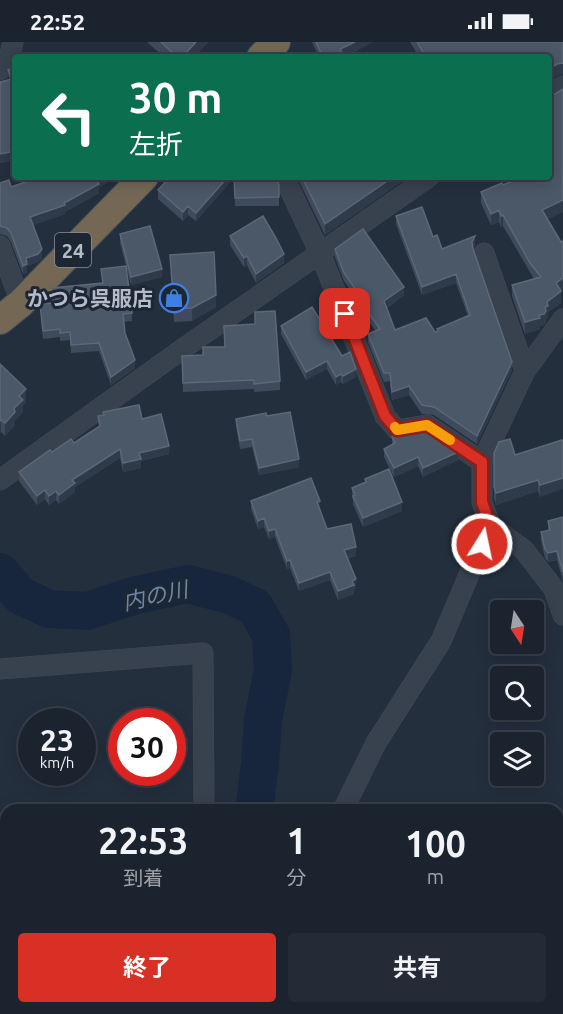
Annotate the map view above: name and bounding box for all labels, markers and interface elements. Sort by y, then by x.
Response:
text: 22:52 [30,9,85,34]
text: 30 m [129,74,223,121]
icon: left [30,78,108,156]
text: 左折 [129,129,183,159]
road number: 24 [55,233,91,267]
shop icon: かつら呉服店 [158,282,190,314]
place label: かつら呉服店 [27,286,153,310]
pin [319,288,370,339]
icon: arrive [328,297,361,330]
position arrow [450,512,514,576]
water label: 内の川 [120,575,192,614]
north arrow [490,600,544,654]
map controls [490,600,544,786]
button: search [490,666,544,720]
speed limit sign: 30 [108,708,186,786]
text: 23 [40,723,74,757]
button: layers [490,732,544,786]
text: km/h [40,754,74,771]
text: 22:53 [98,820,188,861]
text: 1 [286,820,307,861]
text: 100 [405,823,466,864]
text: m [427,865,444,888]
text: 到着 [123,866,163,889]
text: 分 [287,866,307,889]
button: 終了 [18,933,276,1002]
button: 共有 [288,933,546,1002]

